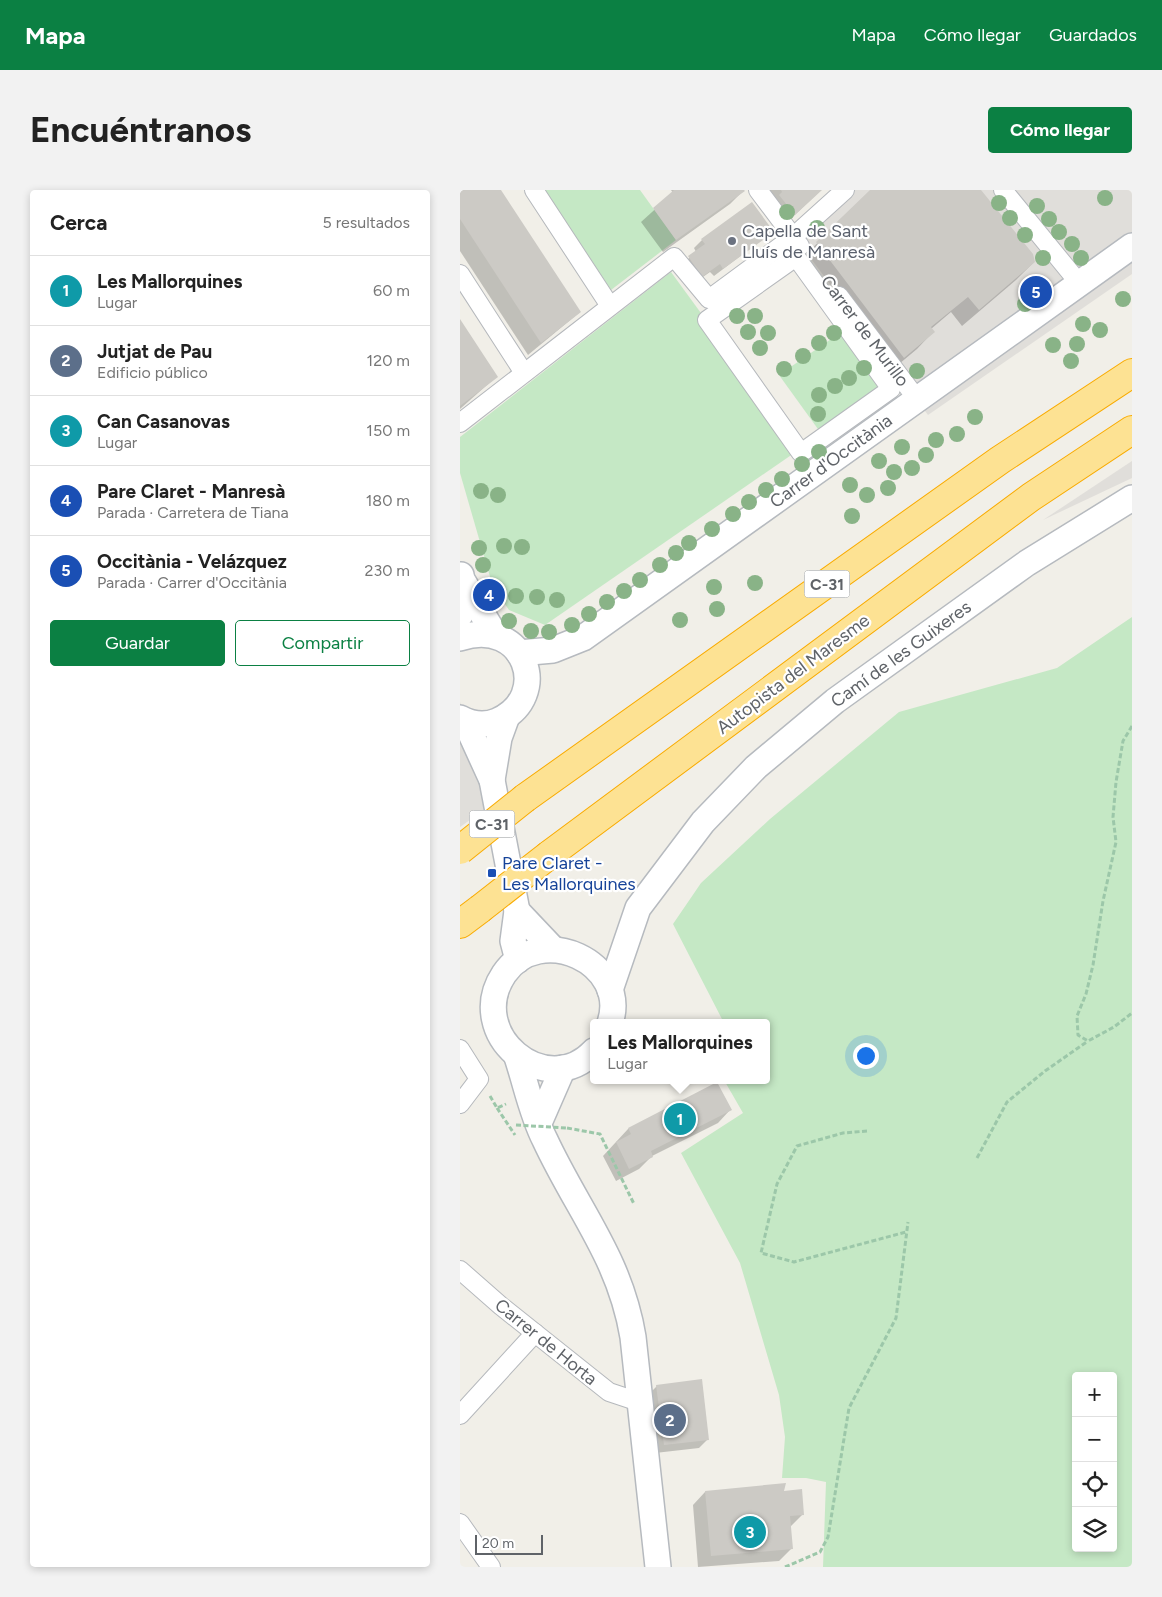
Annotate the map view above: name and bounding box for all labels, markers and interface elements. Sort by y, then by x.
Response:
text: Mapa [25,21,86,50]
text: Mapa [851,24,896,46]
text: Cómo llegar [924,24,1021,46]
text: Guardados [1049,24,1137,46]
button: Cómo llegar [988,107,1132,153]
text: Encuéntranos [30,109,251,151]
text: Cerca [50,210,107,235]
text: 5 resultados [323,213,410,232]
place label: Capella de Sant Lluís de Manresà [742,220,875,263]
marker: Capella de Sant Lluís de Manresà [726,235,738,247]
text: Les Mallorquines [97,270,242,293]
street label: Carrer de Murillo [816,271,914,391]
pin: 5 [1020,273,1052,311]
text: 1 [63,281,69,300]
text: 60 m [373,281,410,300]
text: Lugar [97,293,137,312]
text: Jutjat de Pau [97,340,212,363]
text: 2 [61,351,71,370]
text: 120 m [367,351,410,370]
text: Edificio público [97,363,208,382]
street label: Carrer d'Occitània [766,409,896,513]
text: Can Casanovas [97,410,230,433]
text: 3 [62,421,70,440]
text: 150 m [366,421,410,440]
text: Lugar [97,433,137,452]
text: Pare Claret - Manresà [97,480,285,503]
text: 4 [61,491,71,510]
text: 180 m [366,491,410,510]
text: Parada · Carretera de Tiana [97,503,289,522]
text: Occitània - Velázquez [97,550,287,573]
text: 5 [61,561,71,580]
text: 230 m [365,561,410,580]
road number: C-31 [804,570,850,598]
text: Parada · Carrer d'Occitània [97,573,287,592]
pin: 4 [473,576,505,614]
street label: Camí de les Guixeres [827,596,975,712]
street label: Autopista del Maresme [712,609,874,739]
button: Guardar [50,620,225,666]
button: Compartir [235,620,410,666]
road number: C-31 [470,810,514,838]
place label: Pare Claret - Les Mallorquines [502,852,636,895]
marker: Pare Claret - Les Mallorquines [486,867,498,879]
popup [590,1019,770,1084]
text: Les Mallorquines [607,1031,753,1054]
your location [853,1043,879,1069]
text: Lugar [607,1054,648,1073]
pin: 1 [664,1100,696,1138]
street label: Carrer de Horta [490,1294,602,1390]
map controls [1072,1372,1117,1552]
button: + [1072,1372,1117,1417]
pin: 2 [654,1401,686,1439]
button: − [1072,1417,1117,1462]
button: locate [1072,1462,1117,1507]
button: layers [1072,1507,1117,1552]
pin: 3 [734,1513,766,1551]
scale bar [475,1532,542,1555]
text: 20 m [482,1535,514,1552]

